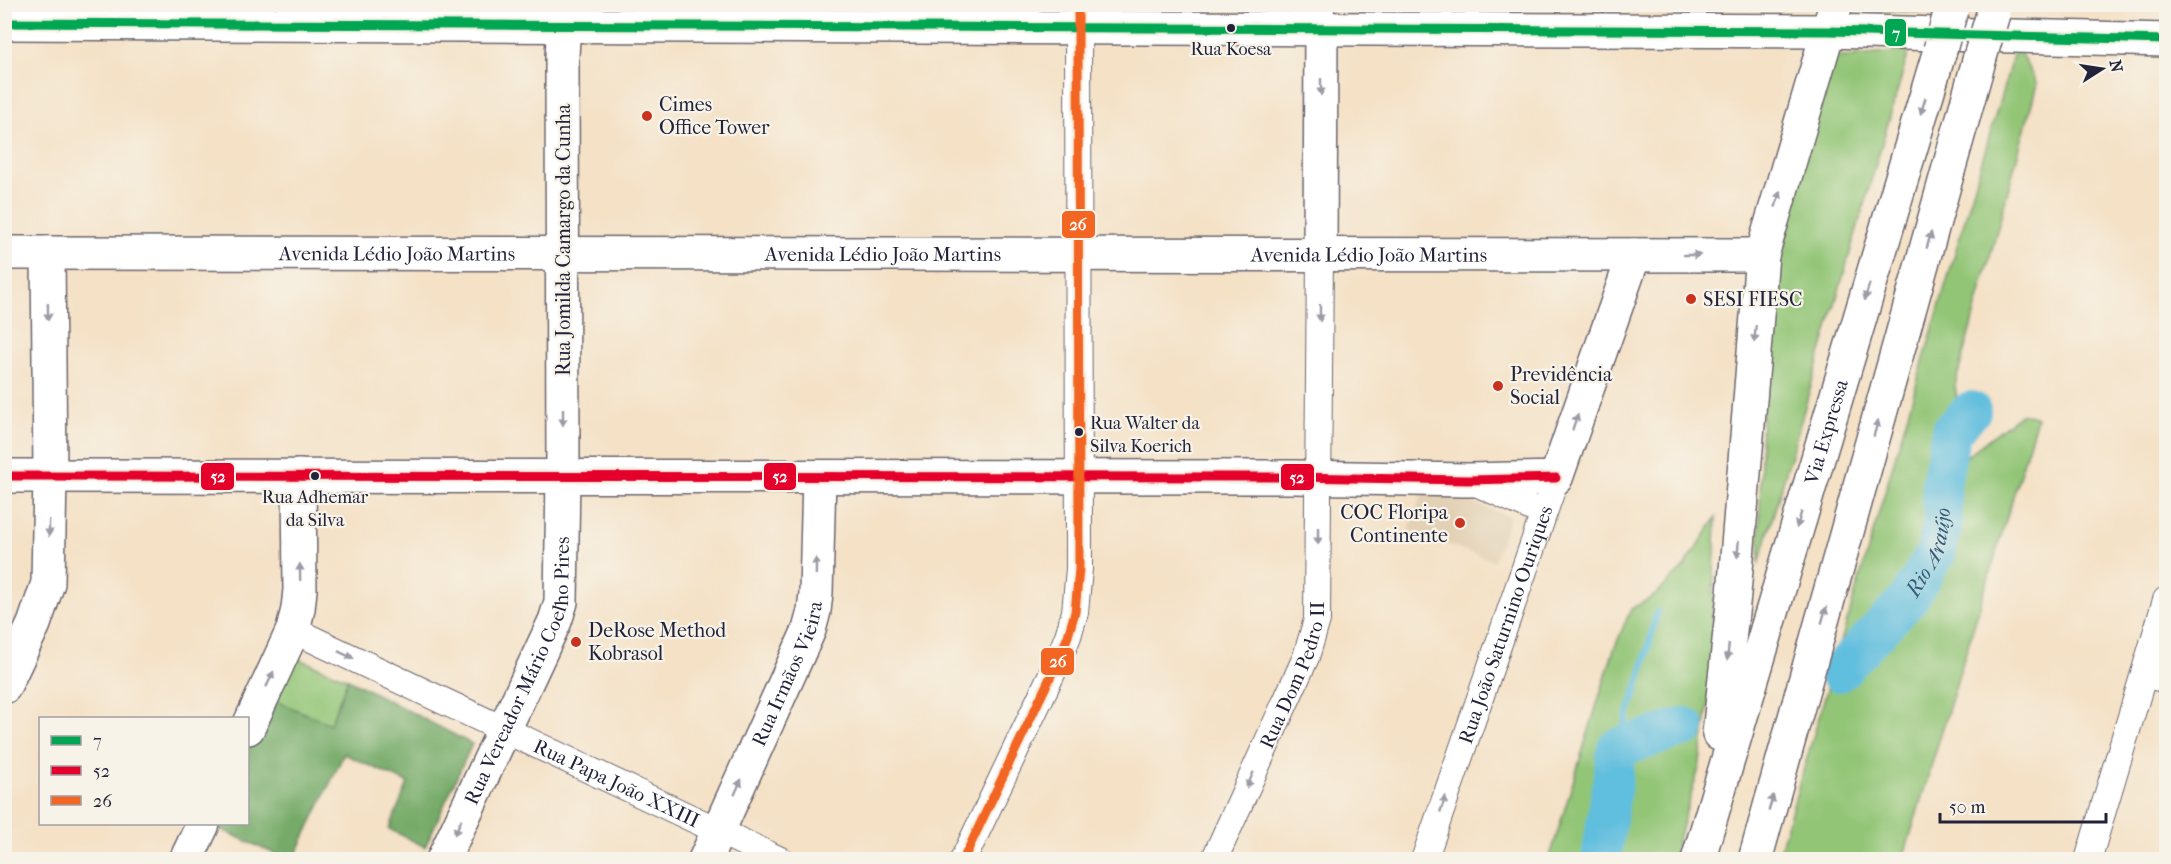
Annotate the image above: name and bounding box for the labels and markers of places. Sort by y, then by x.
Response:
marker: Rua Koesa [1225,22,1237,34]
place label: Rua Koesa [1191,39,1272,60]
place label: Cimes Office Tower [659,93,770,139]
marker: Cimes Office Tower [640,109,654,123]
place label: SESI FIESC [1703,288,1803,311]
marker: SESI FIESC [1684,292,1698,306]
place label: Previdência Social [1510,363,1613,409]
marker: Previdência Social [1491,379,1505,393]
place label: Rua Walter da Silva Koerich [1090,413,1200,457]
marker: Rua Walter da Silva Koerich [1073,426,1085,438]
marker: Rua Adhemar da Silva [309,470,321,482]
place label: Rua Adhemar da Silva [262,487,369,531]
place label: COC Floripa Continente [1340,501,1449,547]
marker: COC Floripa Continente [1453,516,1467,530]
place label: DeRose Method Kobrasol [588,619,727,665]
marker: DeRose Method Kobrasol [569,635,583,649]

